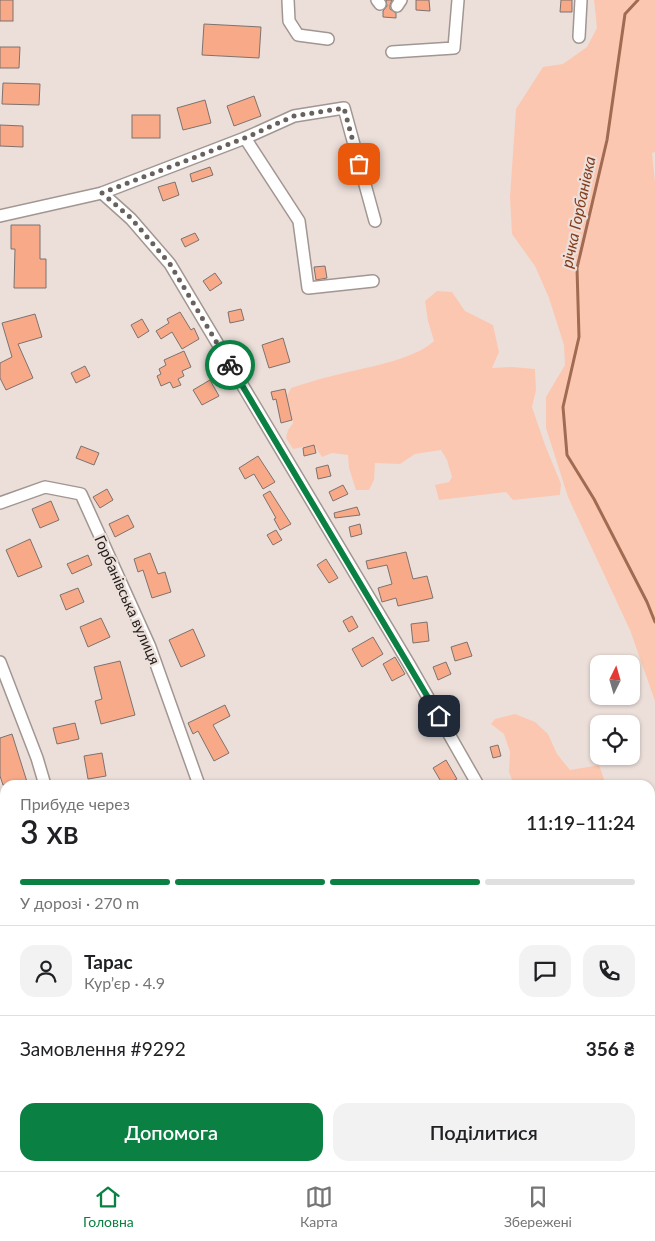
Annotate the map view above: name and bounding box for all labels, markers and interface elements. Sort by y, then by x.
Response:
pin [338,143,380,185]
icon: bag [345,150,373,178]
water label: річка Горбанівка [556,154,599,269]
courier [205,340,255,390]
icon: bike [216,351,244,379]
street label: Горбанівська вулиця [91,532,165,667]
north arrow [590,655,640,705]
map controls [590,655,640,765]
pin [418,695,460,737]
icon: home [425,702,453,730]
button: locate [590,715,640,765]
text: Прибуде через [20,794,130,813]
text: 11:19–11:24 [526,811,635,834]
text: 3 хв [20,812,79,851]
text: У дорозі · 270 m [20,893,139,912]
button: person [20,945,72,997]
button: chat [519,945,571,997]
button: phone [583,945,635,997]
text: Тарас [84,950,133,973]
text: Кур’єр · 4.9 [84,973,165,992]
text: Замовлення #9292 [20,1037,186,1060]
text: 356 ₴ [586,1037,635,1060]
button: Допомога [20,1103,323,1161]
button: Поділитися [333,1103,635,1161]
tab: Головна [83,1183,134,1230]
tab: Карта [300,1183,338,1230]
tab: Збережені [504,1183,572,1230]

